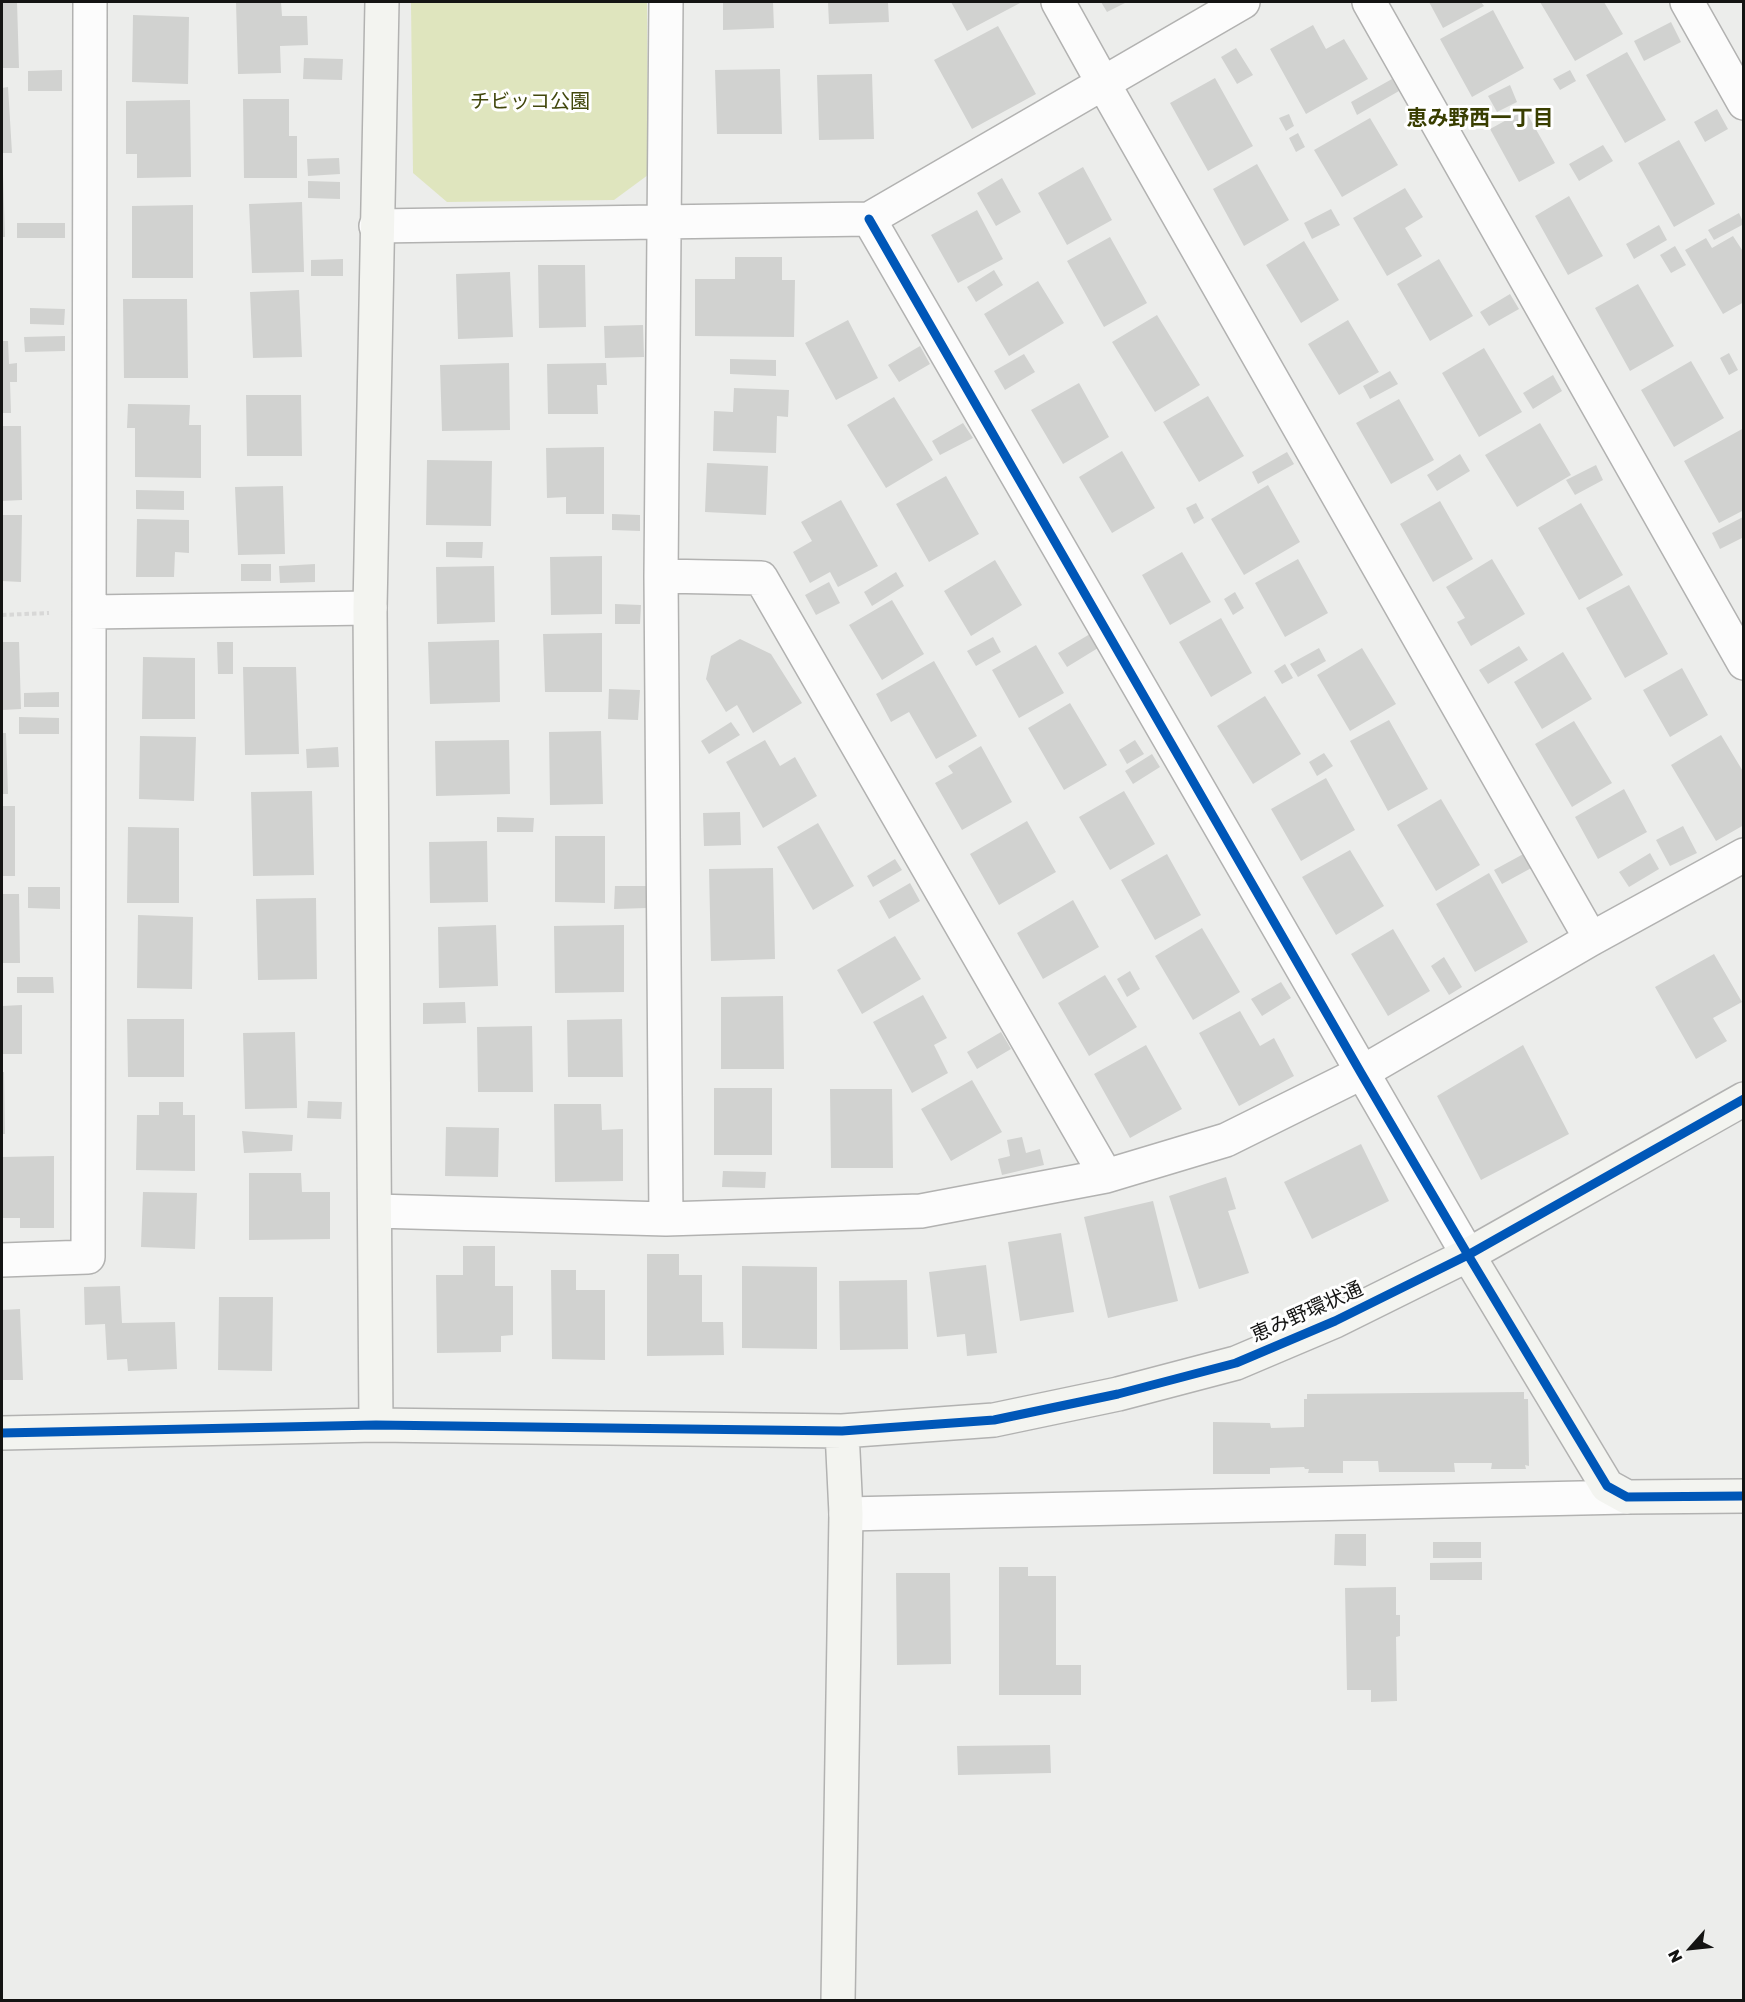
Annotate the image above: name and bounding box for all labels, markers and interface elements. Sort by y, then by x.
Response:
park label: チビッコ公園 [470,90,590,114]
district label: 恵み野西一丁目 [1407,105,1553,131]
street label: 恵み野環状通 [1247,1277,1367,1347]
north arrow [1661,1918,1721,1978]
text: N [1663,1946,1687,1966]

